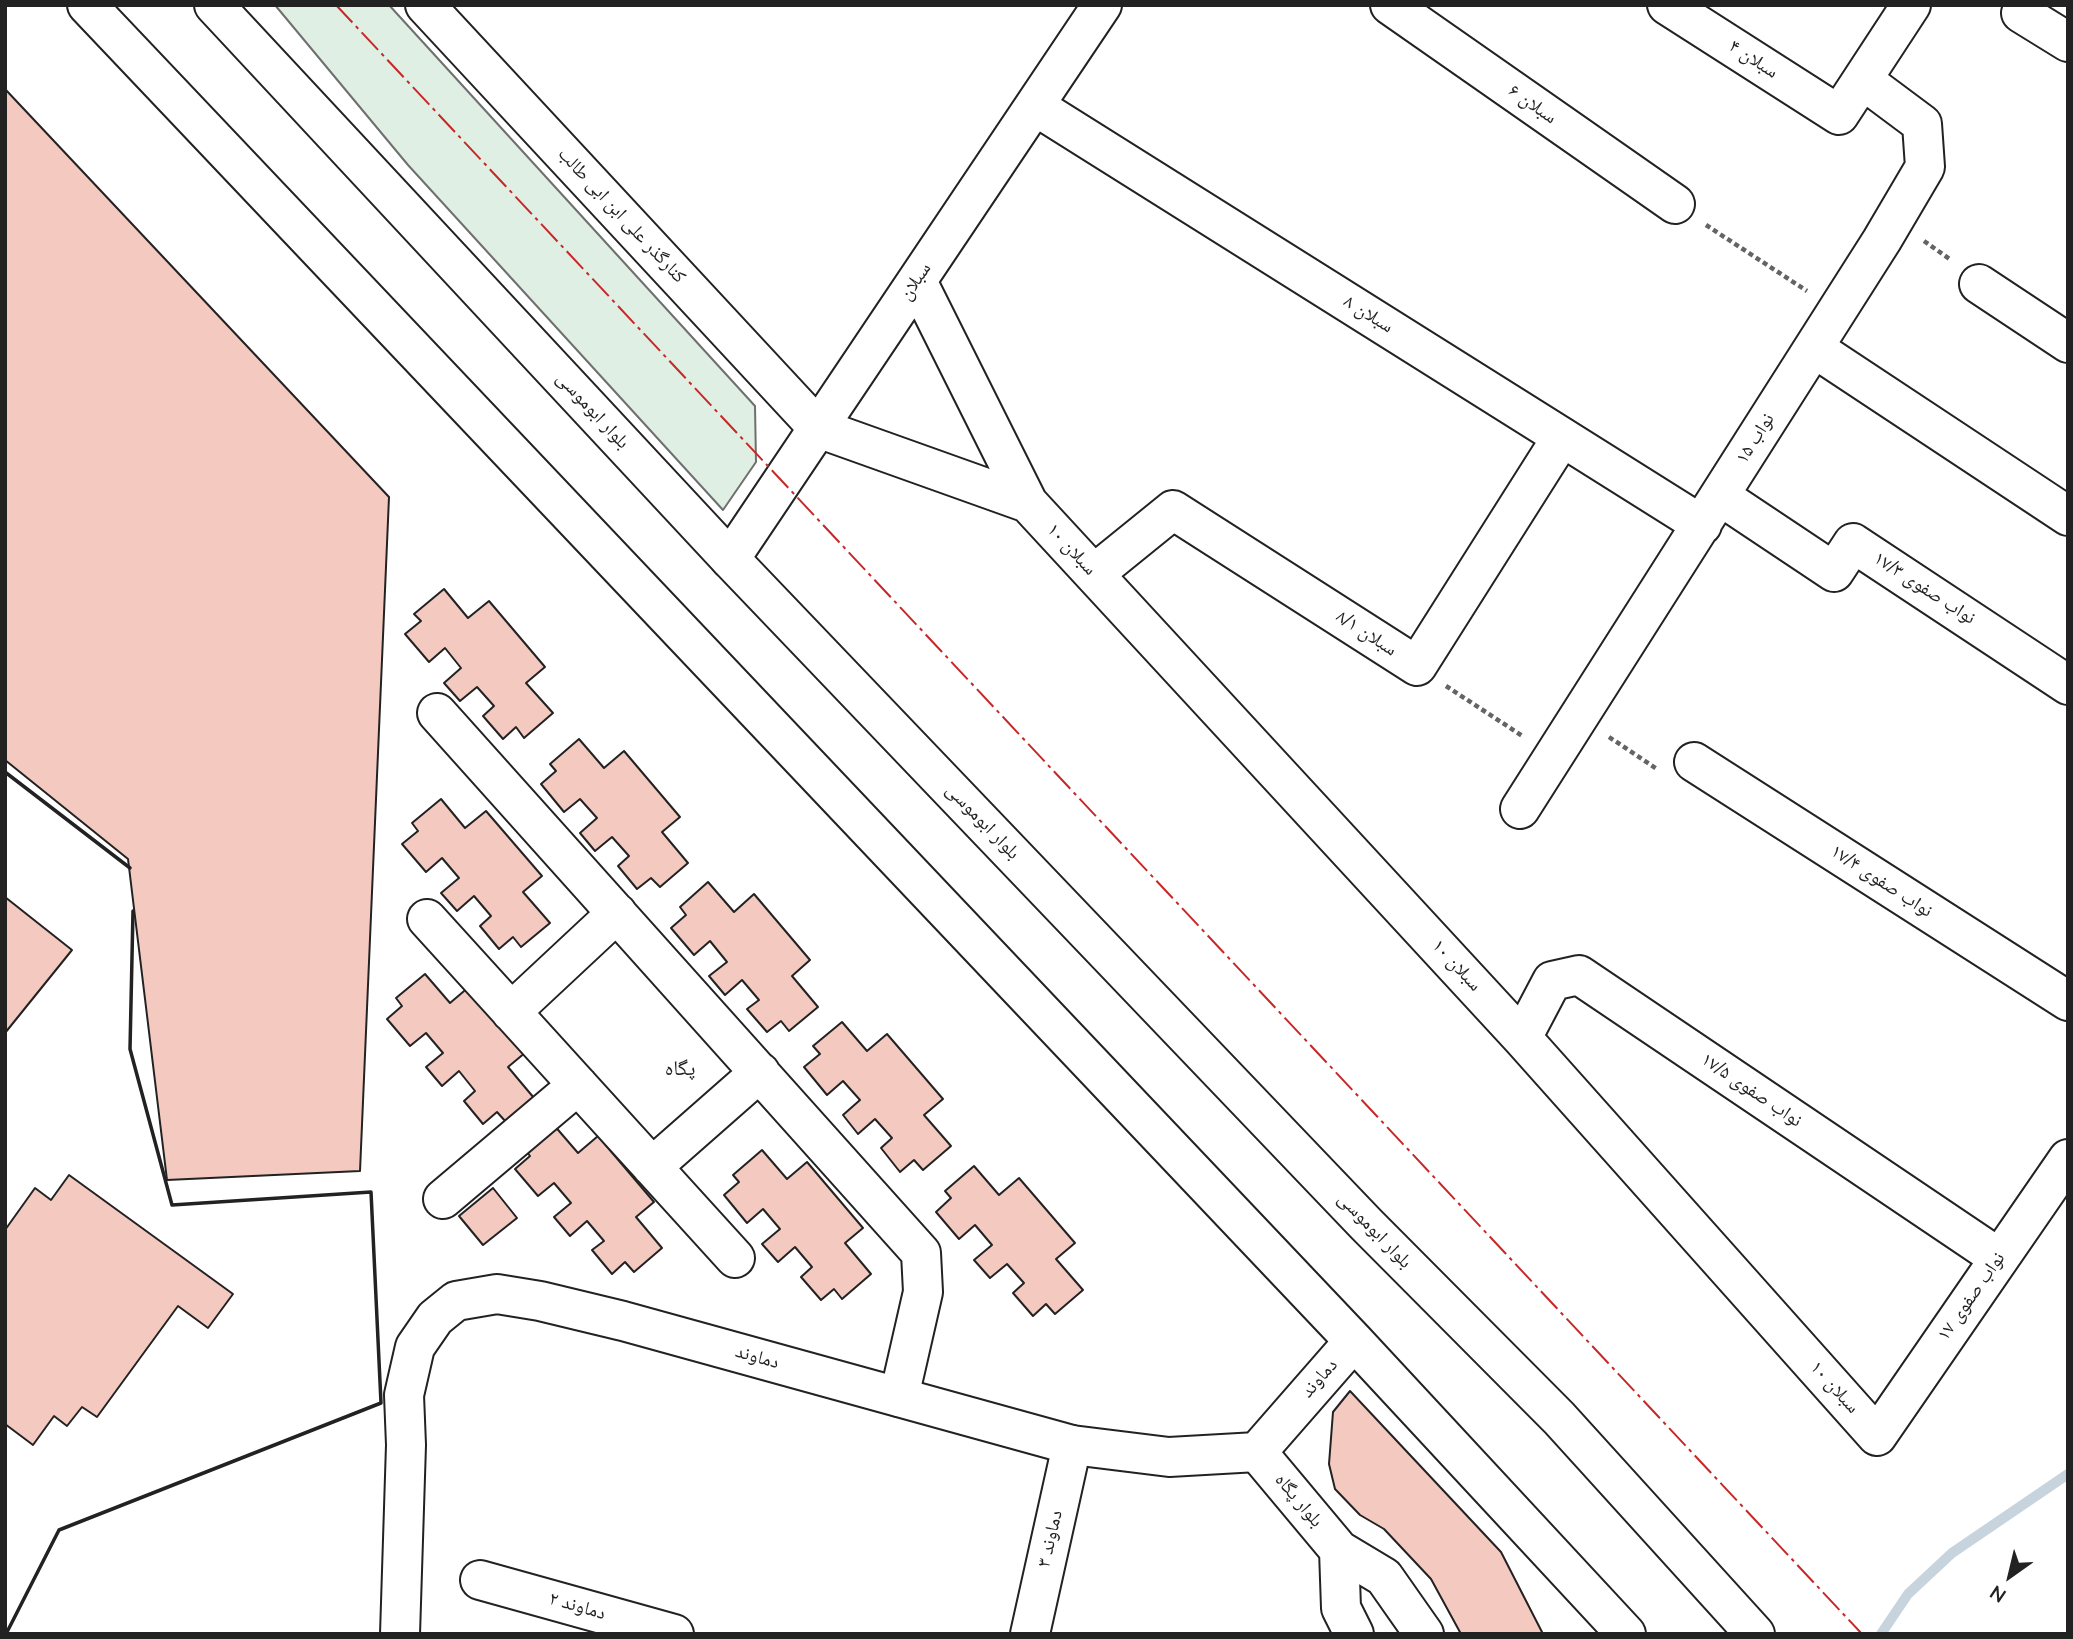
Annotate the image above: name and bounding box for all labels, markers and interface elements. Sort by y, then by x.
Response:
street label: سبلان ۴ [1724,36,1782,84]
street label: سبلان ۶ [1503,80,1561,130]
street label: کنارگذر علی ابن ابی طالب [552,143,690,289]
street label: سبلان [895,259,937,305]
street label: سبلان ۸ [1339,291,1397,339]
street label: بلوار ابوموسی [550,368,634,454]
street label: نواب ۱۵ [1732,410,1780,468]
street label: سبلان ۱۰ [1041,519,1101,581]
street label: نواب صفوی ۱۷/۳ [1869,548,1979,630]
street label: سبلان ۸/۱ [1331,606,1401,662]
street label: بلوار ابوموسی [940,779,1024,865]
street label: نواب صفوی ۱۷/۴ [1826,841,1936,923]
street label: سبلان ۱۰ [1426,935,1486,997]
street label: نواب صفوی ۱۷/۵ [1696,1049,1806,1133]
district label: پگاه [665,1057,695,1083]
street label: بلوار ابوموسی [1332,1188,1416,1274]
street label: نواب صفوی ۱۷ [1933,1248,2011,1346]
street label: دماوند [732,1341,782,1375]
street label: دماوند [1297,1355,1343,1403]
street label: سبلان ۱۰ [1805,1357,1863,1419]
street label: بلوار پگاه [1269,1469,1327,1533]
street label: دماوند ۳ [1033,1508,1069,1570]
north arrow [1975,1541,2045,1611]
text: N [1985,1579,2011,1608]
street label: دماوند ۲ [546,1588,608,1626]

